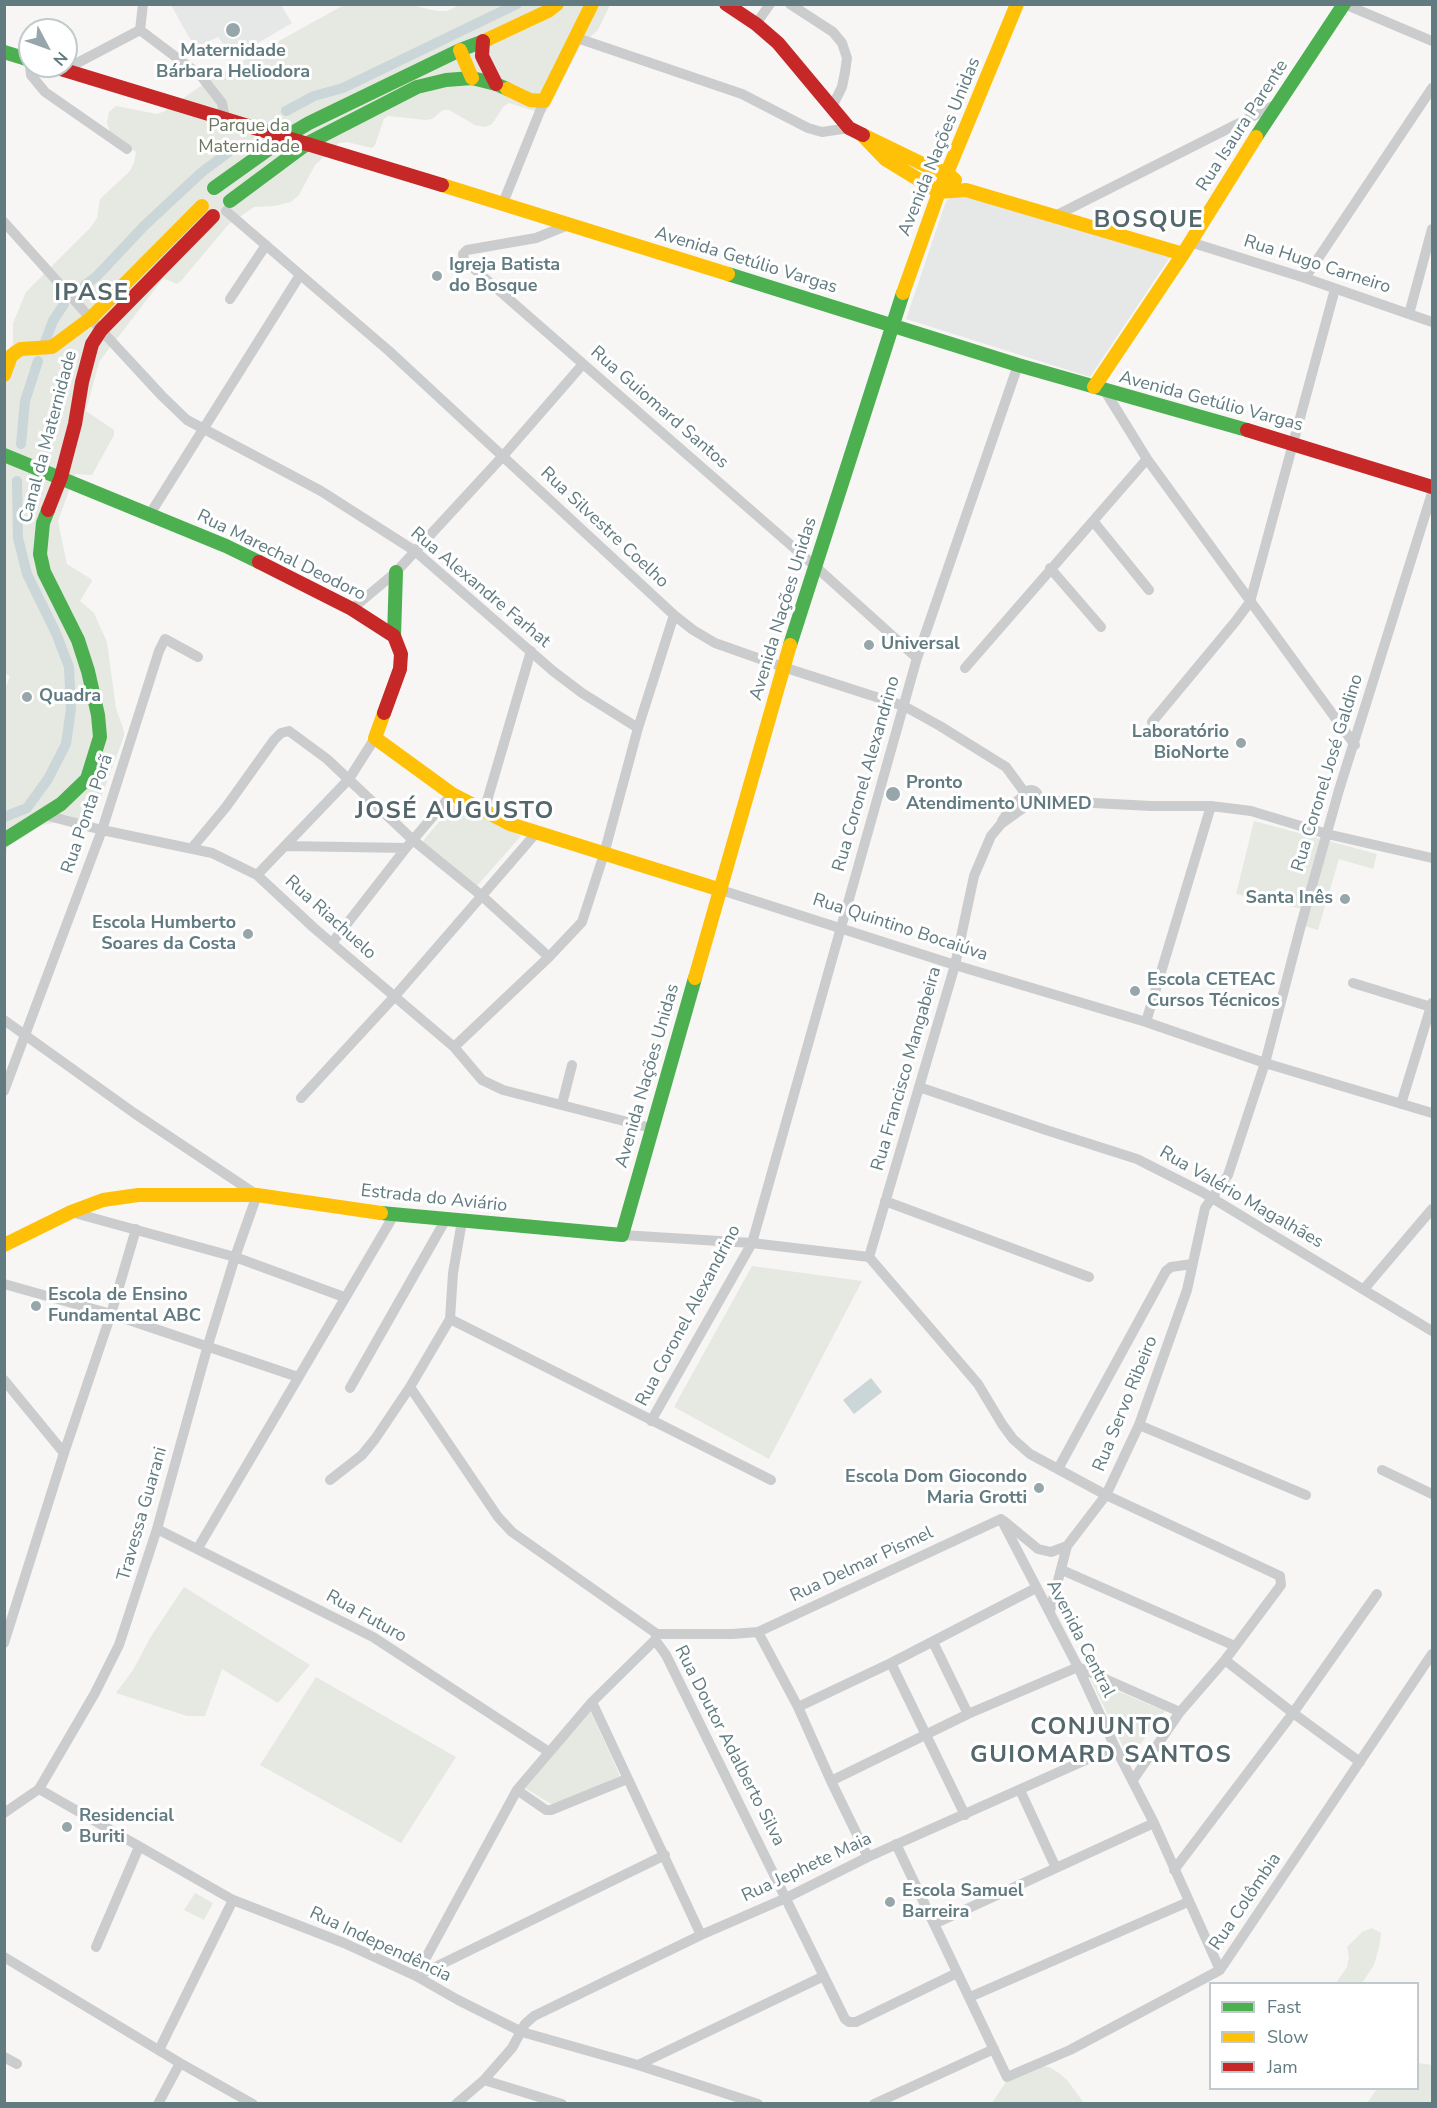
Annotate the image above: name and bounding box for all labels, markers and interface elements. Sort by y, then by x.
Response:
north arrow [18,18,78,78]
marker: Maternidade Bárbara Heliodora [224,21,242,39]
place label: Maternidade Bárbara Heliodora [156,41,310,84]
text: N [48,47,72,70]
street label: Avenida Nações Unidas [894,55,986,239]
street label: Rua Isaura Parente [1193,56,1293,196]
park label: Parque da Maternidade [198,116,300,158]
district label: BOSQUE [1094,207,1204,235]
street label: Avenida Getúlio Vargas [652,223,840,299]
street label: Rua Hugo Carneiro [1241,231,1393,299]
place label: Igreja Batista do Bosque [449,255,560,298]
marker: Igreja Batista do Bosque [430,269,444,283]
district label: IPASE [54,280,130,308]
street label: Rua Guiomard Santos [586,342,732,474]
street label: Canal da Maternidade [16,349,82,525]
street label: Avenida Getúlio Vargas [1117,367,1305,437]
street label: Rua Silvestre Coelho [535,463,673,593]
street label: Rua Marechal Deodoro [193,506,369,606]
street label: Avenida Nações Unidas [746,515,822,703]
street label: Rua Alexandre Farhat [406,523,554,653]
place label: Universal [881,634,960,656]
marker: Universal [862,638,876,652]
street label: Rua Coronel José Galdino [1288,672,1368,874]
street label: Rua Coronel Alexandrino [829,674,905,874]
place label: Quadra [39,686,101,708]
marker: Quadra [20,690,34,704]
place label: Laboratório BioNorte [1132,722,1229,764]
marker: Laboratório BioNorte [1234,736,1248,750]
street label: Rua Ponta Porã [57,751,119,877]
place label: Pronto Atendimento UNIMED [906,773,1092,816]
marker: Pronto Atendimento UNIMED [884,785,902,803]
district label: JOSÉ AUGUSTO [355,798,555,826]
street label: Rua Riachuelo [280,871,380,965]
place label: Santa Inês [1246,888,1333,910]
street label: Rua Quintino Bocaiúva [810,889,990,967]
marker: Santa Inês [1338,892,1352,906]
place label: Escola Humberto Soares da Costa [92,913,236,956]
marker: Escola Humberto Soares da Costa [241,927,255,941]
street label: Rua Francisco Mangabeira [867,964,947,1174]
place label: Escola CETEAC Cursos Técnicos [1147,970,1280,1012]
street label: Avenida Nações Unidas [611,981,685,1171]
marker: Escola CETEAC Cursos Técnicos [1128,984,1142,998]
street label: Rua Valério Magalhães [1155,1142,1327,1254]
street label: Estrada do Aviário [360,1181,508,1217]
street label: Rua Coronel Alexandrino [632,1222,746,1410]
place label: Escola de Ensino Fundamental ABC [48,1285,201,1328]
marker: Escola de Ensino Fundamental ABC [29,1299,43,1313]
street label: Rua Servo Ribeiro [1089,1333,1163,1475]
street label: Travessa Guarani [114,1444,172,1584]
place label: Escola Dom Giocondo Maria Grotti [845,1467,1027,1510]
marker: Escola Dom Giocondo Maria Grotti [1032,1481,1046,1495]
street label: Rua Delmar Pismel [787,1522,937,1608]
street label: Avenida Central [1041,1577,1119,1701]
street label: Rua Futuro [322,1586,410,1648]
street label: Rua Doutor Adalberto Silva [669,1642,789,1850]
district label: CONJUNTO GUIOMARD SANTOS [970,1714,1232,1770]
place label: Residencial Buriti [79,1806,174,1848]
marker: Residencial Buriti [60,1820,74,1834]
street label: Rua Jephete Maia [739,1828,875,1908]
street label: Rua Colômbia [1206,1849,1286,1955]
place label: Escola Samuel Barreira [902,1881,1023,1924]
marker: Escola Samuel Barreira [883,1895,897,1909]
street label: Rua Independência [306,1903,454,1987]
legend [1209,1982,1419,2090]
text: Fast [1267,1995,1301,2019]
text: Slow [1267,2025,1308,2049]
text: Jam [1267,2055,1298,2079]

